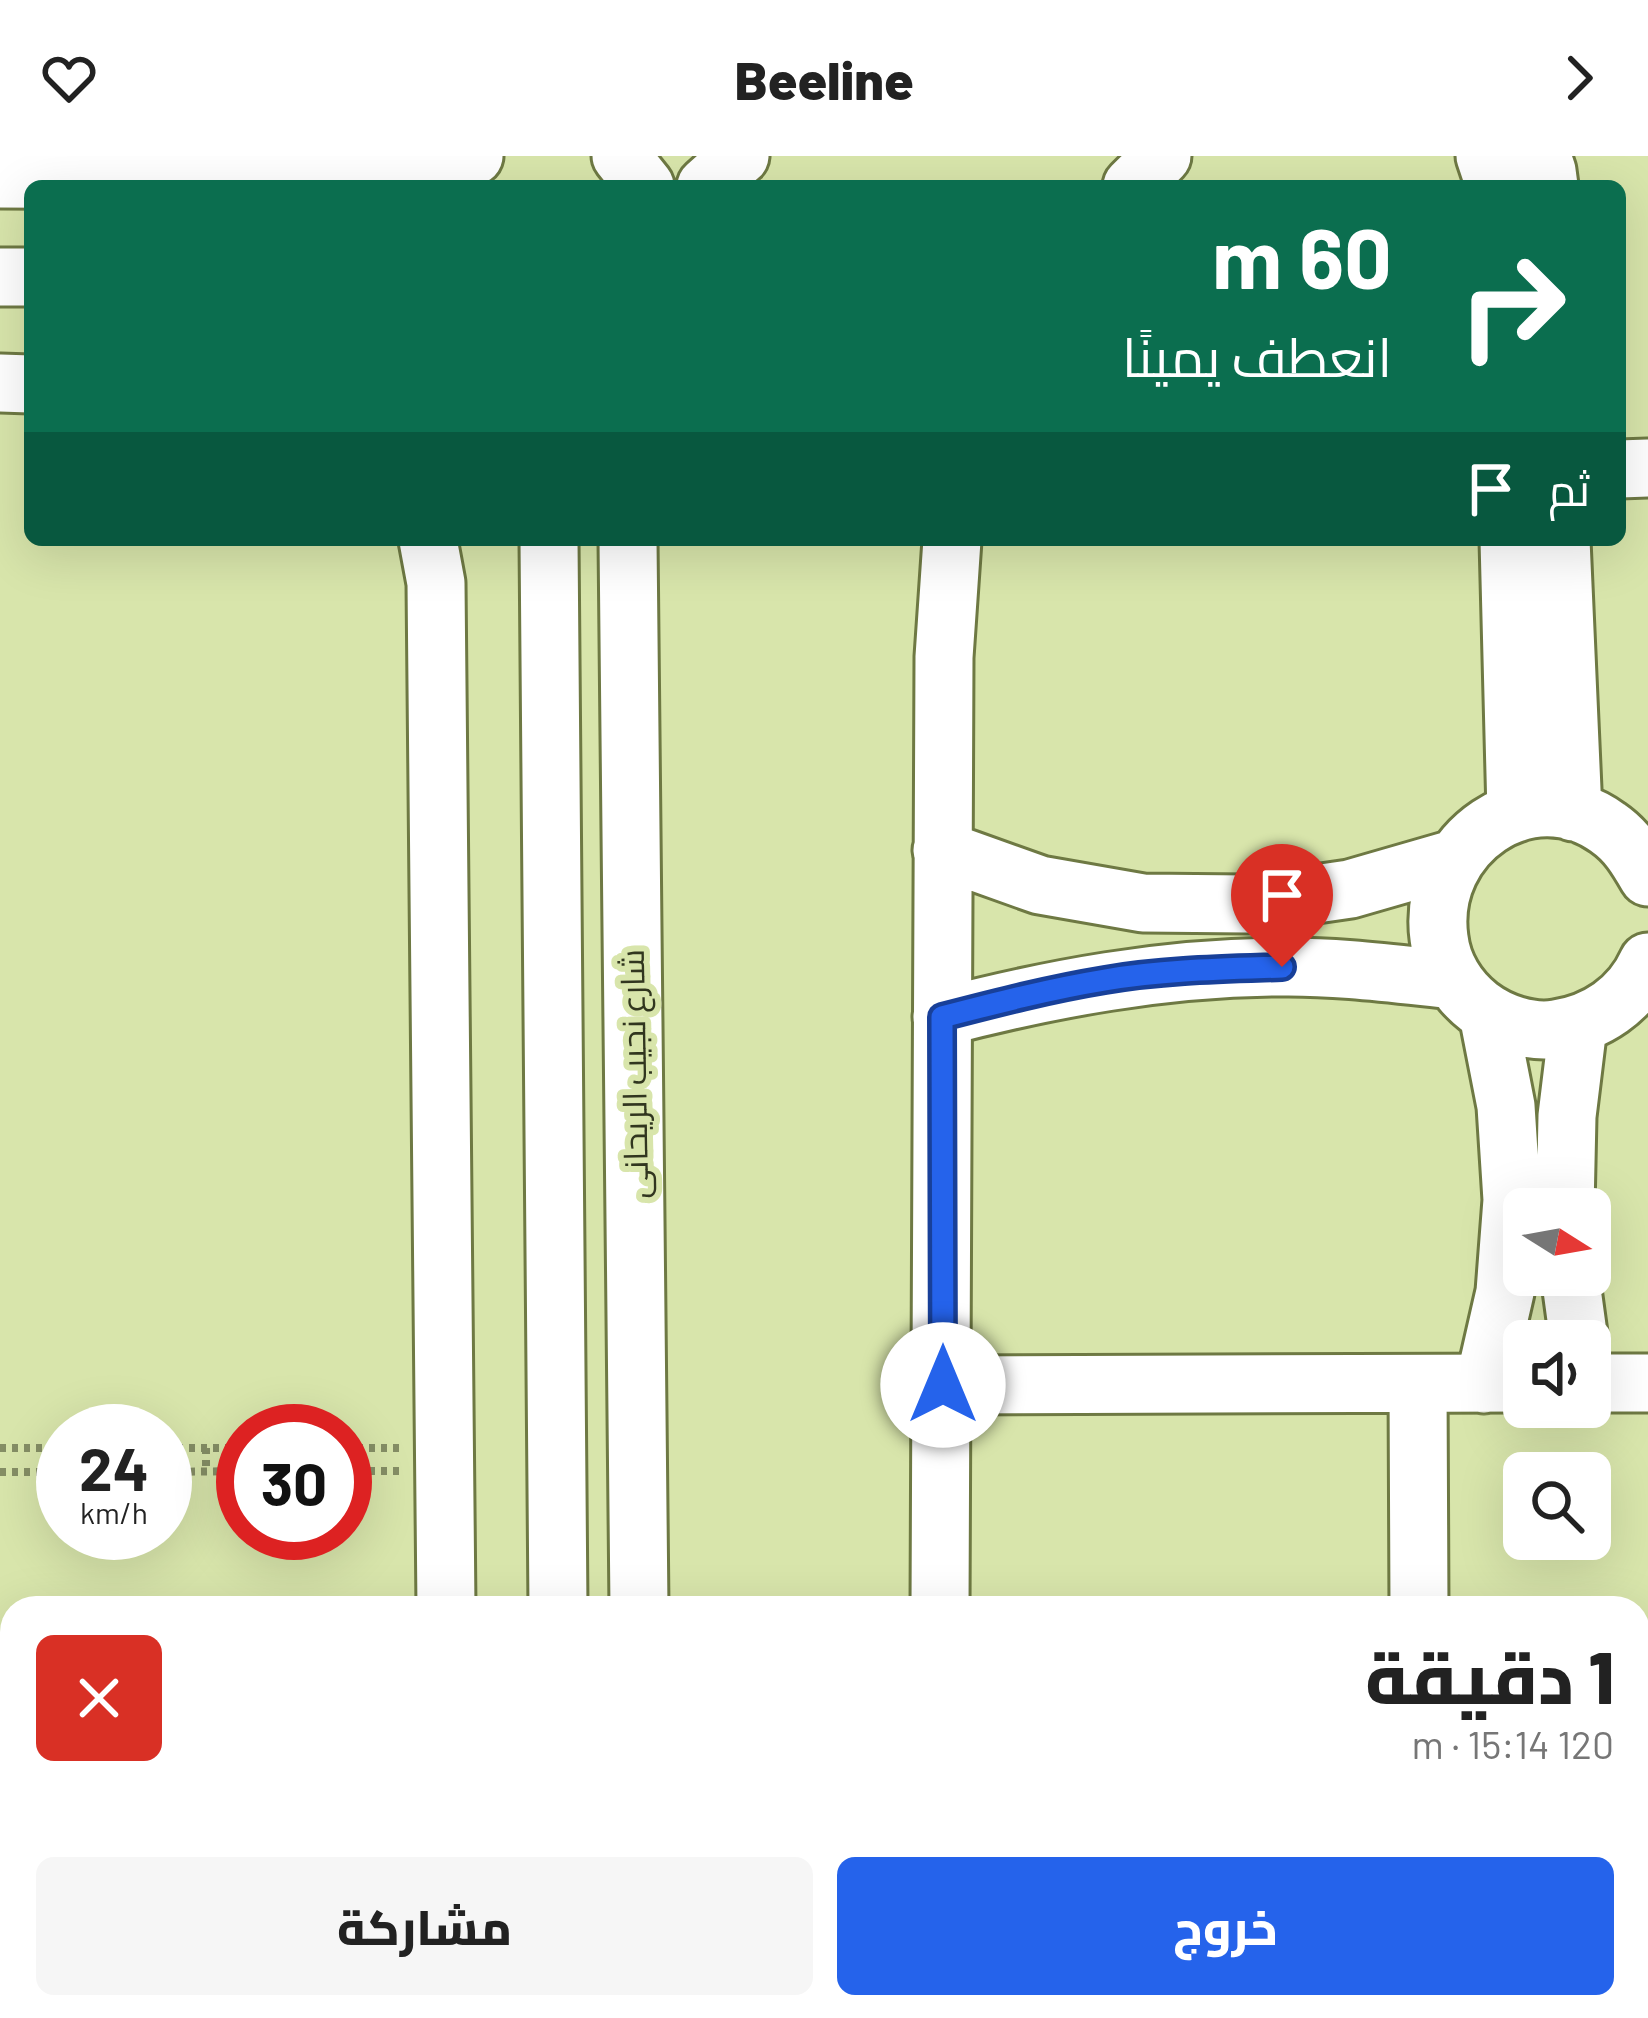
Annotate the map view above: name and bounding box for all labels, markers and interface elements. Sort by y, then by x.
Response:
icon: heart [36,45,102,111]
icon: forward [1546,45,1612,111]
text: Beeline [734,46,914,111]
text: 60 m [1212,205,1392,306]
icon: right [1434,228,1590,384]
text: انعطف يمينًا [1122,323,1392,388]
icon: arrive [1458,456,1524,522]
text: ثم [1548,461,1590,515]
pin [1231,844,1333,967]
icon: arrive [1249,862,1315,928]
street label: شارع نجيب الريحانى [611,949,659,1199]
north arrow [1503,1188,1611,1296]
map controls [1503,1188,1611,1560]
button: sound [1503,1320,1611,1428]
position arrow [880,1322,1006,1448]
speed limit sign: 30 [216,1404,372,1560]
text: 24 [79,1431,149,1503]
button: search [1503,1452,1611,1560]
text: km/h [80,1494,148,1530]
text: 1 دقيقة [1365,1632,1614,1718]
button: close [36,1635,162,1761]
text: 120 m · 15:14 [1411,1720,1614,1767]
button: مشاركة [36,1857,813,1995]
button: خروج [837,1857,1614,1995]

